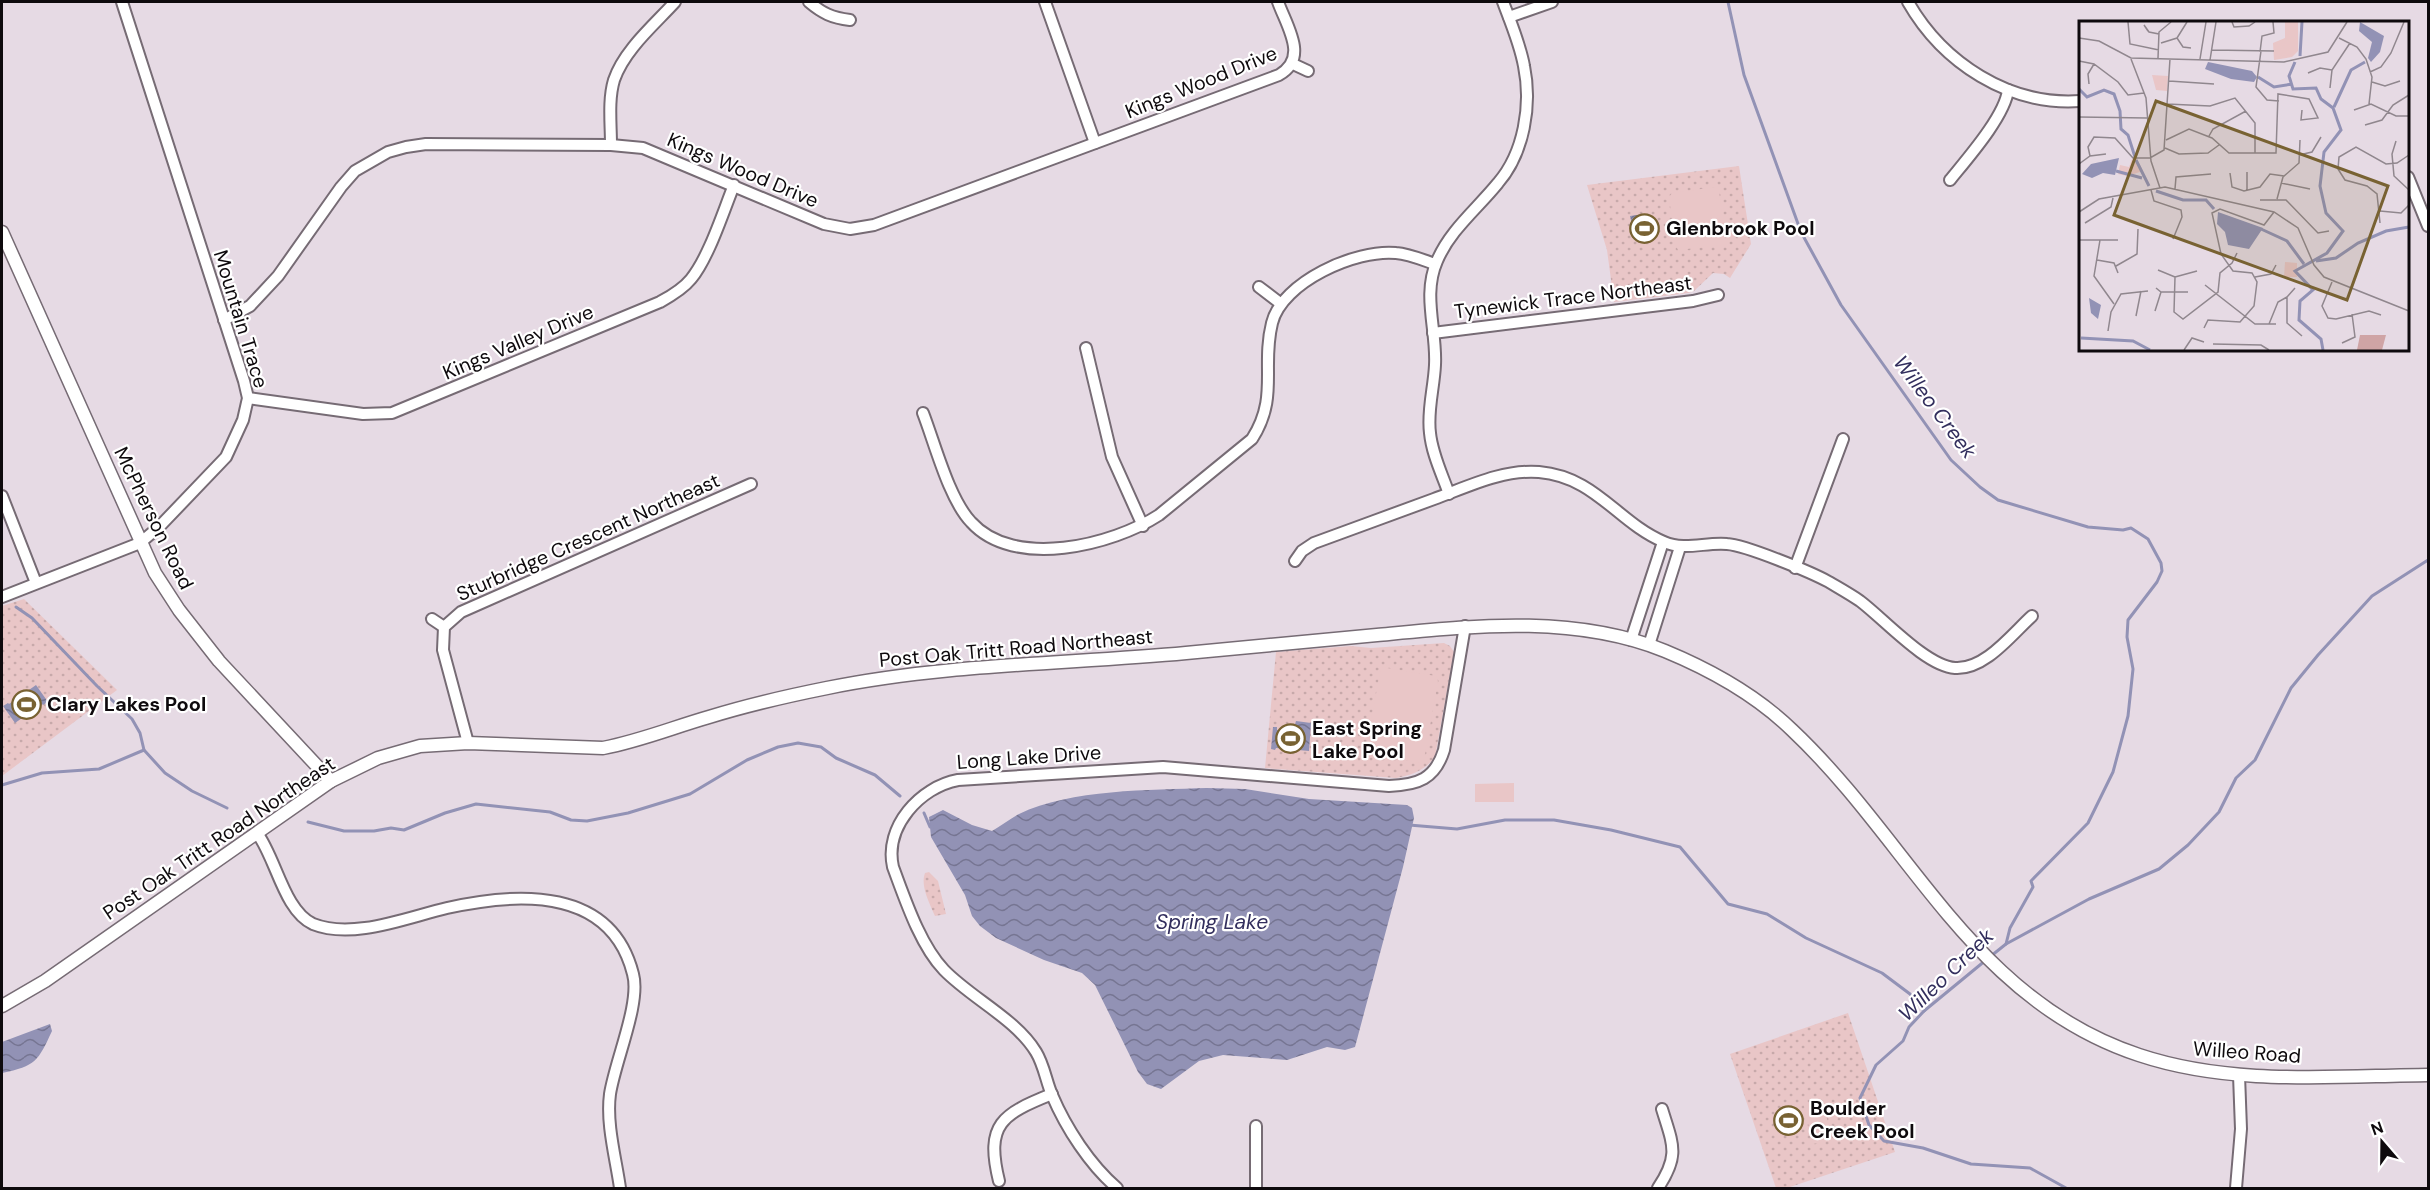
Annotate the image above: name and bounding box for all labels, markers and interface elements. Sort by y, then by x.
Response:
inset map [2079,21,2409,351]
street label: Kings Wood Drive [1121,40,1281,124]
street label: Kings Wood Drive [663,126,823,214]
sports icon: Glenbrook Pool [1629,212,1661,244]
place label: Glenbrook Pool [1666,215,1815,241]
street label: Mountain Trace [208,247,274,391]
street label: Tynewick Trace Northeast [1453,269,1693,324]
street label: Kings Valley Drive [439,299,597,385]
water label: Willeo Creek [1887,350,1983,465]
street label: McPherson Road [108,442,200,594]
street label: Sturbridge Crescent Northeast [452,467,724,607]
street label: Post Oak Tritt Road Northeast [878,623,1154,673]
sports icon: Clary Lakes Pool [10,688,42,720]
place label: Clary Lakes Pool [47,691,206,717]
place label: East Spring Lake Pool [1312,715,1422,764]
sports icon: East Spring Lake Pool [1275,723,1307,755]
street label: Long Lake Drive [956,739,1102,775]
street label: Post Oak Tritt Road Northeast [98,750,340,926]
water label: Spring Lake [1156,908,1268,936]
water label: Willeo Creek [1892,922,2000,1028]
street label: Willeo Road [2192,1035,2302,1069]
place label: Boulder Creek Pool [1810,1095,1915,1144]
sports icon: Boulder Creek Pool [1773,1104,1805,1136]
north arrow [2352,1112,2412,1172]
text: N [2368,1117,2386,1140]

